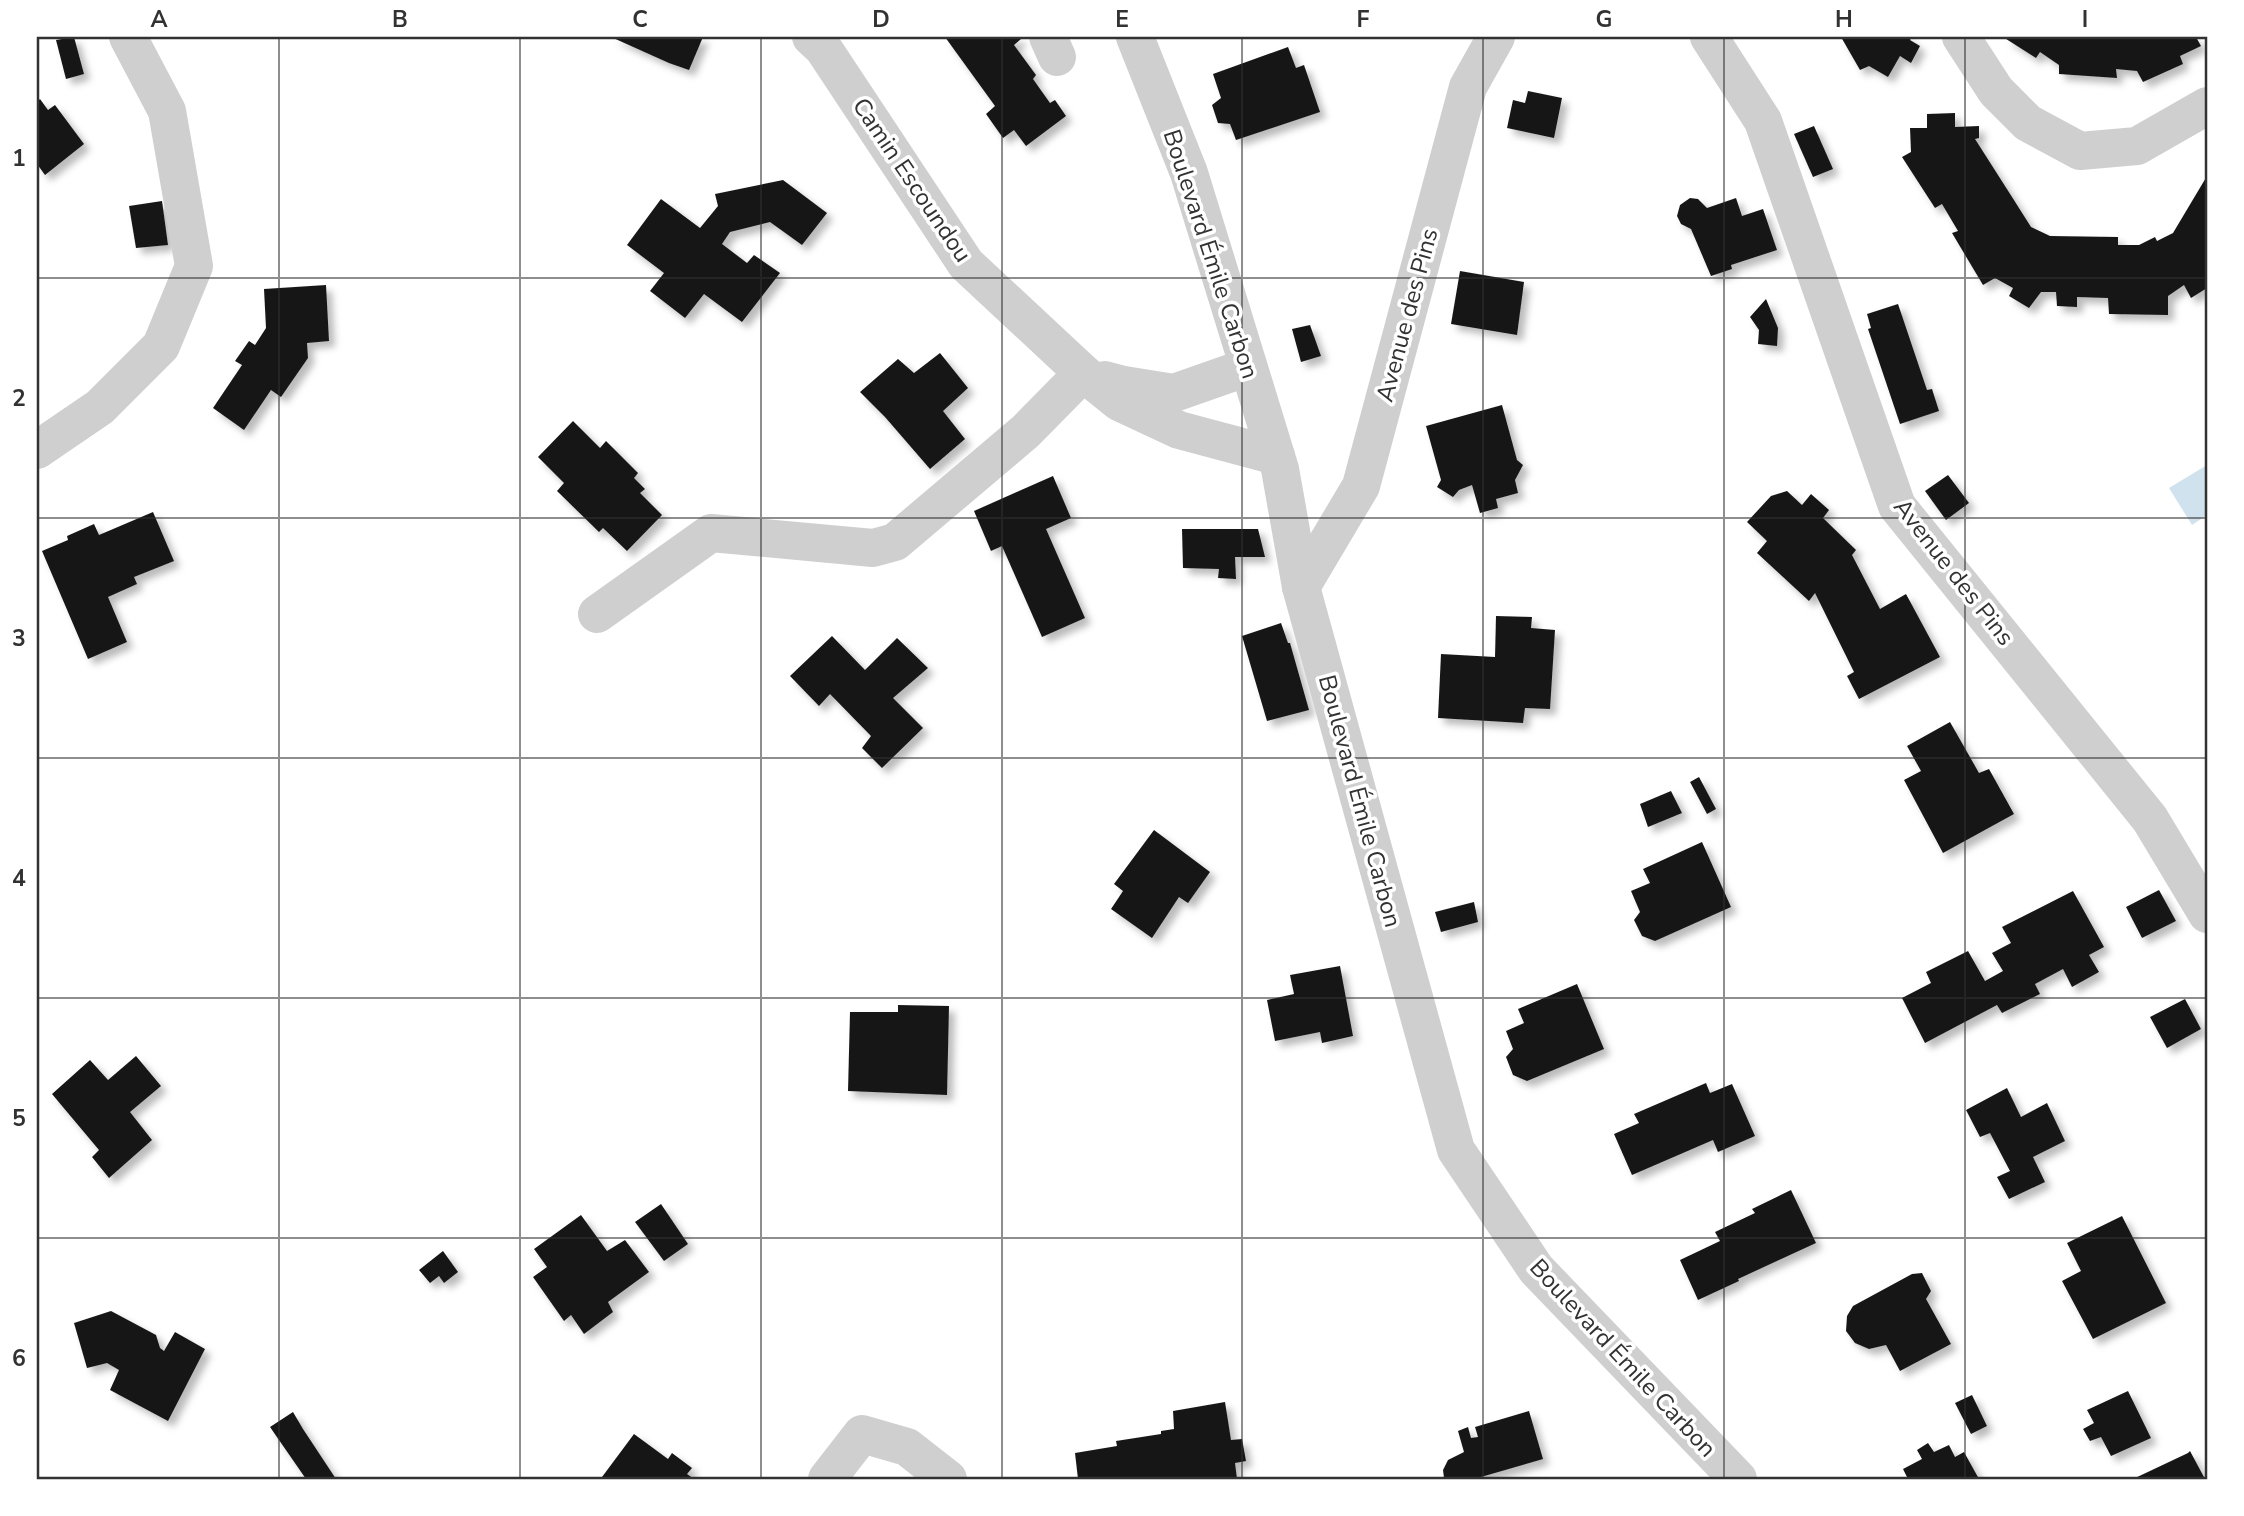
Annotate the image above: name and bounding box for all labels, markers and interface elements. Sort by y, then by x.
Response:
text: A [150,4,168,35]
text: B [392,4,408,35]
text: C [632,4,648,35]
text: D [872,4,890,35]
text: E [1115,4,1129,35]
text: F [1357,4,1370,35]
text: G [1596,4,1612,35]
text: H [1835,4,1853,35]
text: I [2082,4,2088,35]
street label: Camin Escoundou [845,92,979,268]
street label: Boulevard Émile Carbon [1156,125,1266,383]
text: 1 [12,143,26,174]
street label: Avenue des Pins [1368,225,1446,405]
text: 2 [12,383,26,414]
street label: Avenue des Pins [1887,492,2021,652]
text: 3 [12,623,26,654]
street label: Boulevard Émile Carbon [1311,671,1409,931]
text: 4 [12,863,26,894]
text: 5 [12,1103,26,1134]
street label: Boulevard Émile Carbon [1523,1252,1723,1464]
text: 6 [12,1343,26,1374]

